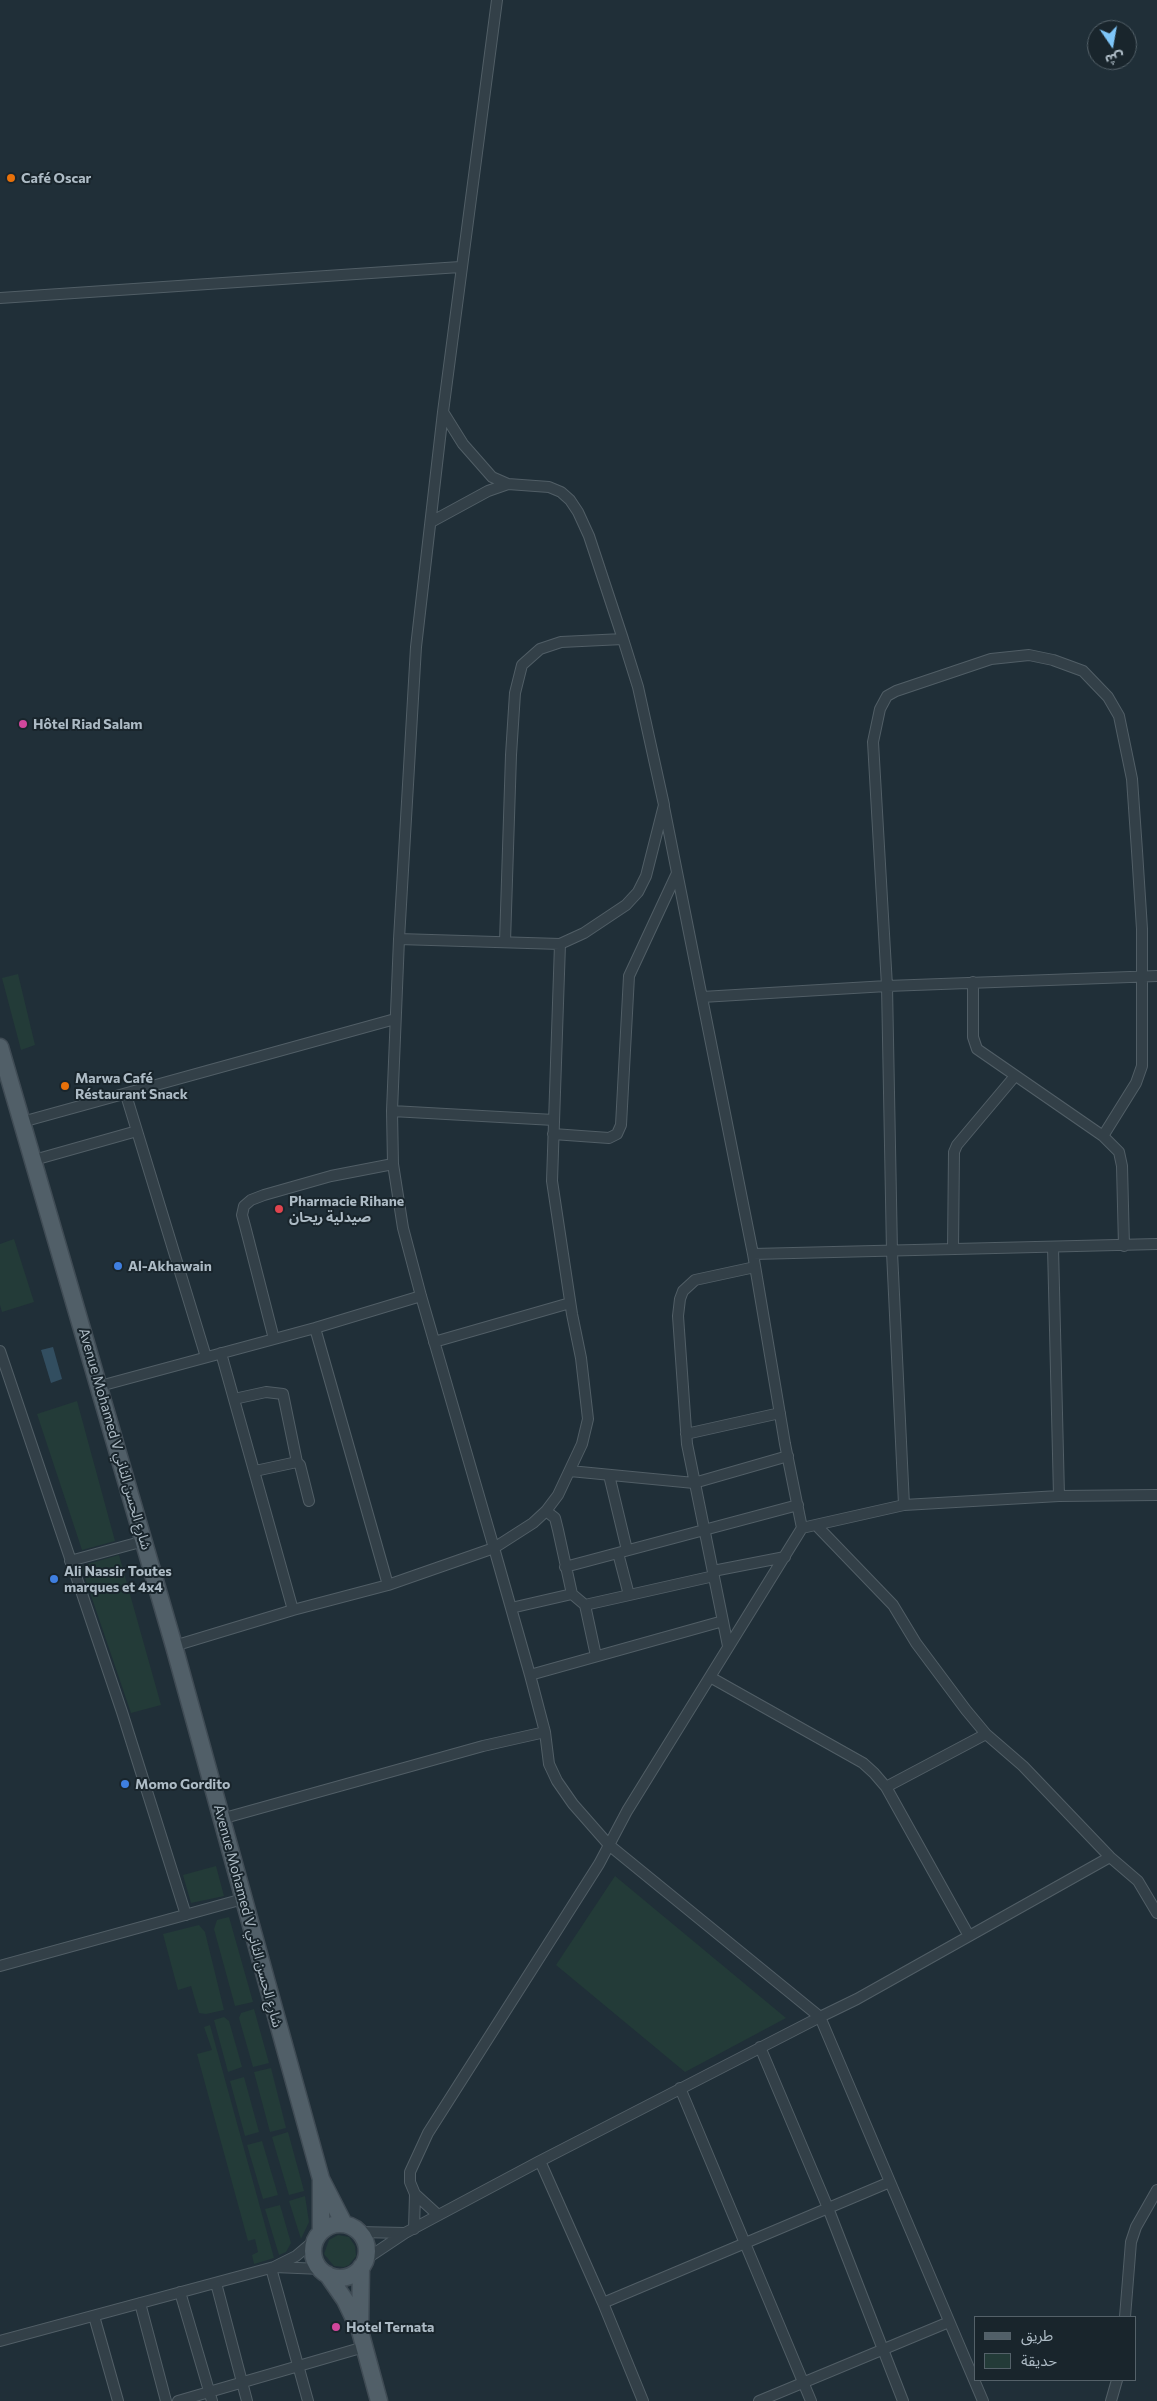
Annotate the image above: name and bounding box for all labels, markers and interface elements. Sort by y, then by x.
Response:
north arrow [1087,20,1137,70]
text: ش [1104,49,1126,69]
place label: Café Oscar [21,170,91,186]
marker: Café Oscar [5,172,17,184]
place label: Hôtel Riad Salam [33,716,143,732]
marker: Hôtel Riad Salam [17,718,29,730]
place label: Marwa Café Réstaurant Snack [75,1070,188,1102]
marker: Marwa Café Réstaurant Snack [59,1080,71,1092]
place label: Pharmacie Rihane صيدلية ريحان [289,1193,404,1226]
marker: Pharmacie Rihane صيدلية ريحان [273,1203,285,1215]
place label: Al-Akhawain [128,1258,212,1274]
marker: Al-Akhawain [112,1260,124,1272]
street label: Avenue Mohamed V شارع الحسن الثاني [75,1326,155,1552]
place label: Ali Nassir Toutes marques et 4x4 [64,1563,172,1595]
marker: Ali Nassir Toutes marques et 4x4 [48,1573,60,1585]
place label: Momo Gordito [135,1776,230,1792]
marker: Momo Gordito [119,1778,131,1790]
street label: Avenue Mohamed V شارع الحسن الثاني [210,1803,286,2029]
legend [974,2316,1137,2381]
place label: Hotel Ternata [346,2319,434,2335]
marker: Hotel Ternata [330,2321,342,2333]
text: طريق [1021,2326,1053,2344]
text: حديقة [1021,2351,1057,2369]

